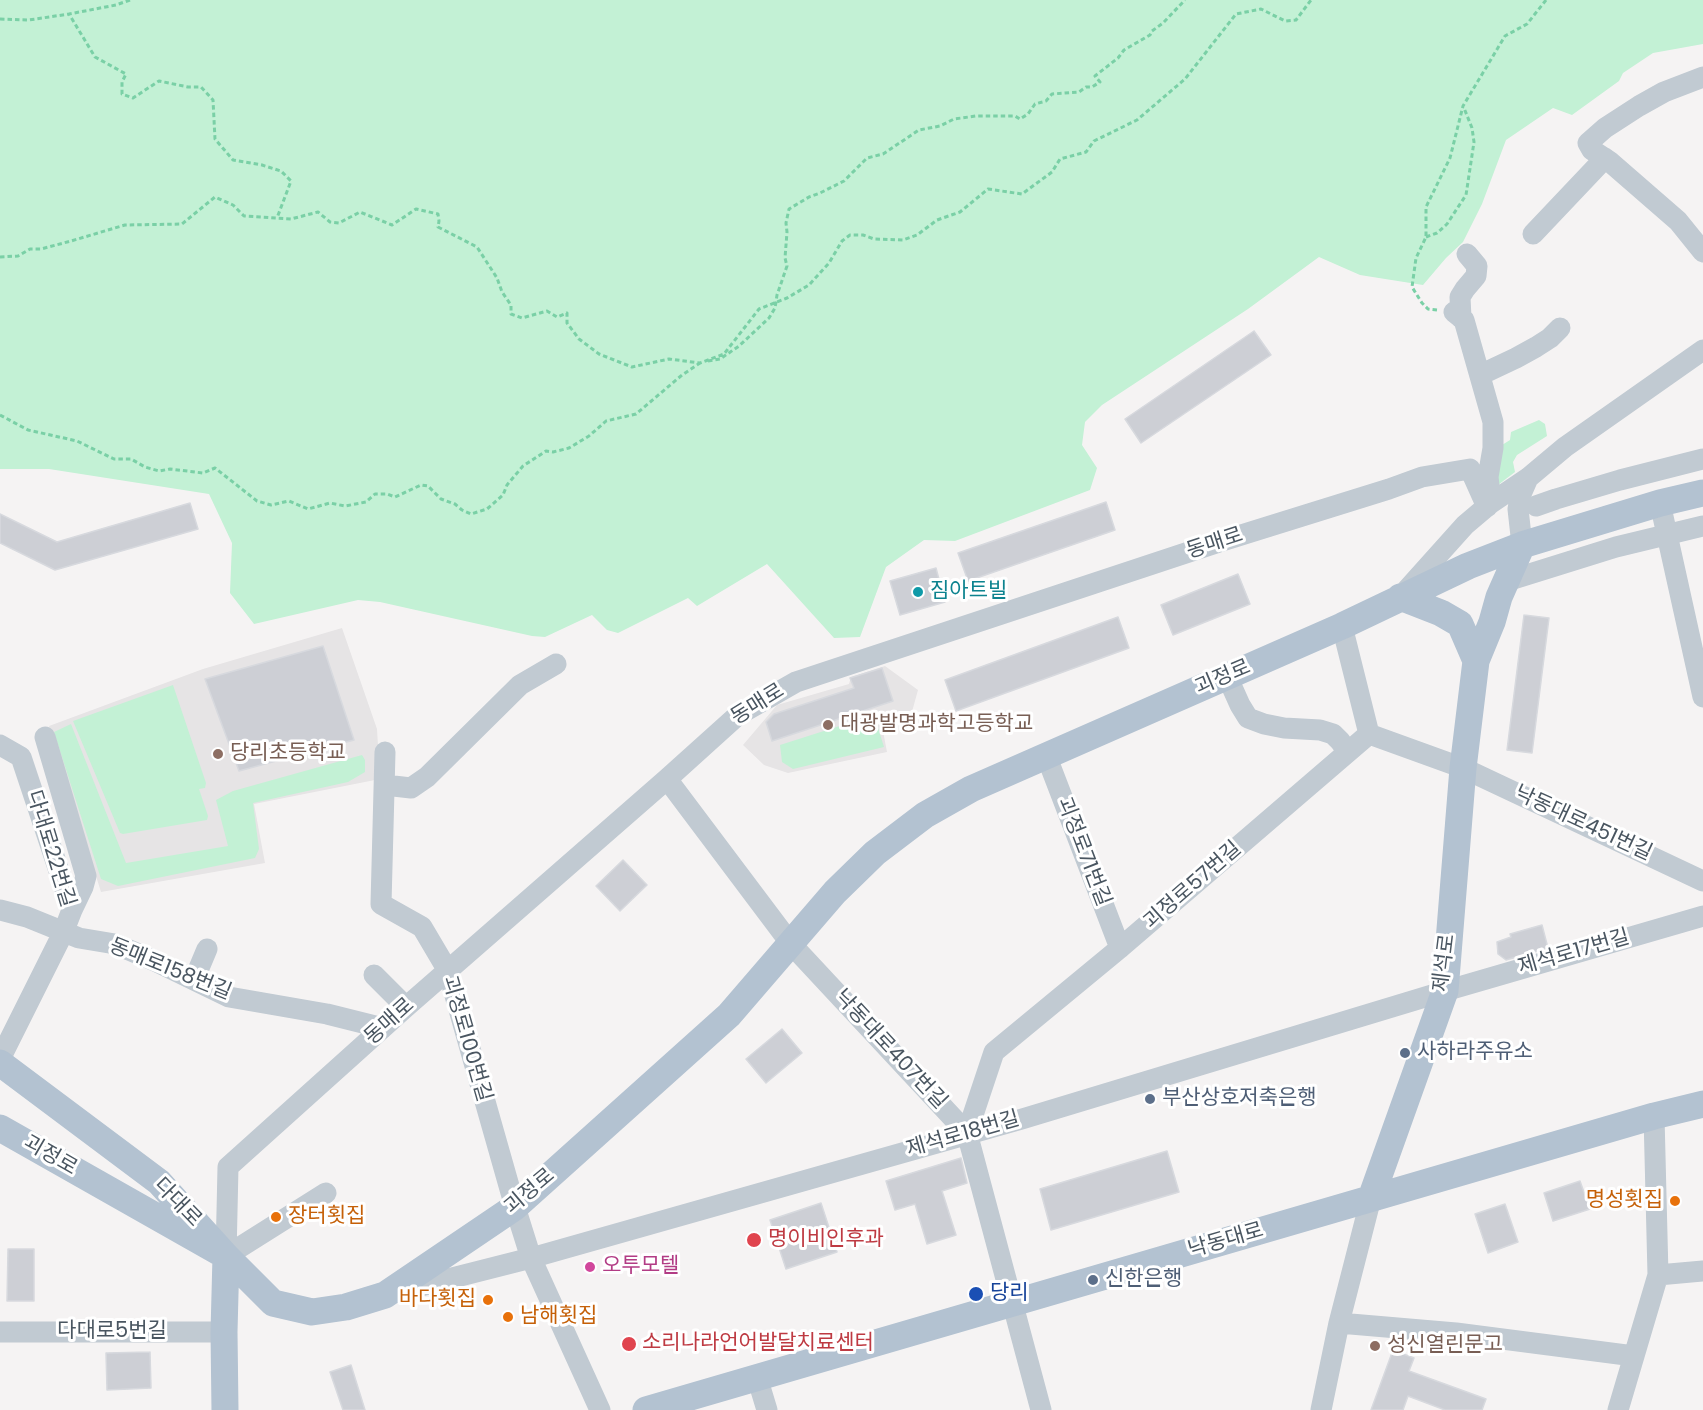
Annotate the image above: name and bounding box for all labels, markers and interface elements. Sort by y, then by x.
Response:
street label: 동매로 [1184,523,1246,565]
place label: 짐아트빌 [930,579,1007,605]
marker: 짐아트빌 [911,585,925,599]
street label: 괴정로 [1191,655,1255,701]
street label: 동매로 [727,679,789,731]
place label: 대광발명과학고등학교 [840,712,1033,738]
marker: 대광발명과학고등학교 [821,718,835,732]
place label: 당리초등학교 [230,741,346,767]
marker: 당리초등학교 [211,747,225,761]
street label: 낙동대로451번길 [1510,781,1656,867]
street label: 다대로22번길 [20,788,80,910]
street label: 괴정로71번길 [1051,794,1115,910]
street label: 괴정로57번길 [1139,837,1247,935]
street label: 제석로17번길 [1515,925,1633,981]
street label: 제석로 [1429,933,1461,993]
street label: 동매로158번길 [105,934,235,1006]
street label: 괴정로100번길 [436,973,496,1105]
street label: 낙동대로407번길 [828,985,952,1115]
street label: 동매로 [360,993,420,1051]
place label: 사하라주유소 [1417,1040,1533,1066]
marker: 사하라주유소 [1398,1046,1412,1060]
place label: 부산상호저축은행 [1162,1086,1317,1112]
marker: 부산상호저축은행 [1143,1092,1157,1106]
street label: 제석로18번길 [903,1107,1023,1163]
street label: 괴정로 [19,1131,81,1181]
street label: 괴정로 [500,1164,560,1220]
street label: 다대로 [148,1173,206,1233]
place label: 명성횟집 [1586,1188,1663,1214]
marker: 명성횟집 [1668,1194,1682,1208]
place label: 장터횟집 [288,1204,365,1230]
marker: 장터횟집 [269,1210,283,1224]
street label: 낙동대로 [1185,1218,1267,1264]
place label: 명이비인후과 [768,1227,884,1253]
marker: 명이비인후과 [745,1231,763,1249]
place label: 오투모텔 [602,1254,679,1280]
marker: 오투모텔 [583,1260,597,1274]
place label: 신한은행 [1105,1267,1182,1293]
marker: 신한은행 [1086,1273,1100,1287]
place label: 당리 [990,1281,1029,1307]
marker: 당리 [967,1285,985,1303]
place label: 바다횟집 [399,1287,476,1313]
marker: 바다횟집 [481,1293,495,1307]
place label: 남해횟집 [520,1304,597,1330]
marker: 남해횟집 [501,1310,515,1324]
street label: 다대로5번길 [57,1319,167,1345]
place label: 소리나라언어발달치료센터 [642,1331,874,1357]
place label: 성신열린문고 [1387,1333,1503,1359]
marker: 소리나라언어발달치료센터 [620,1335,638,1353]
marker: 성신열린문고 [1368,1339,1382,1353]

